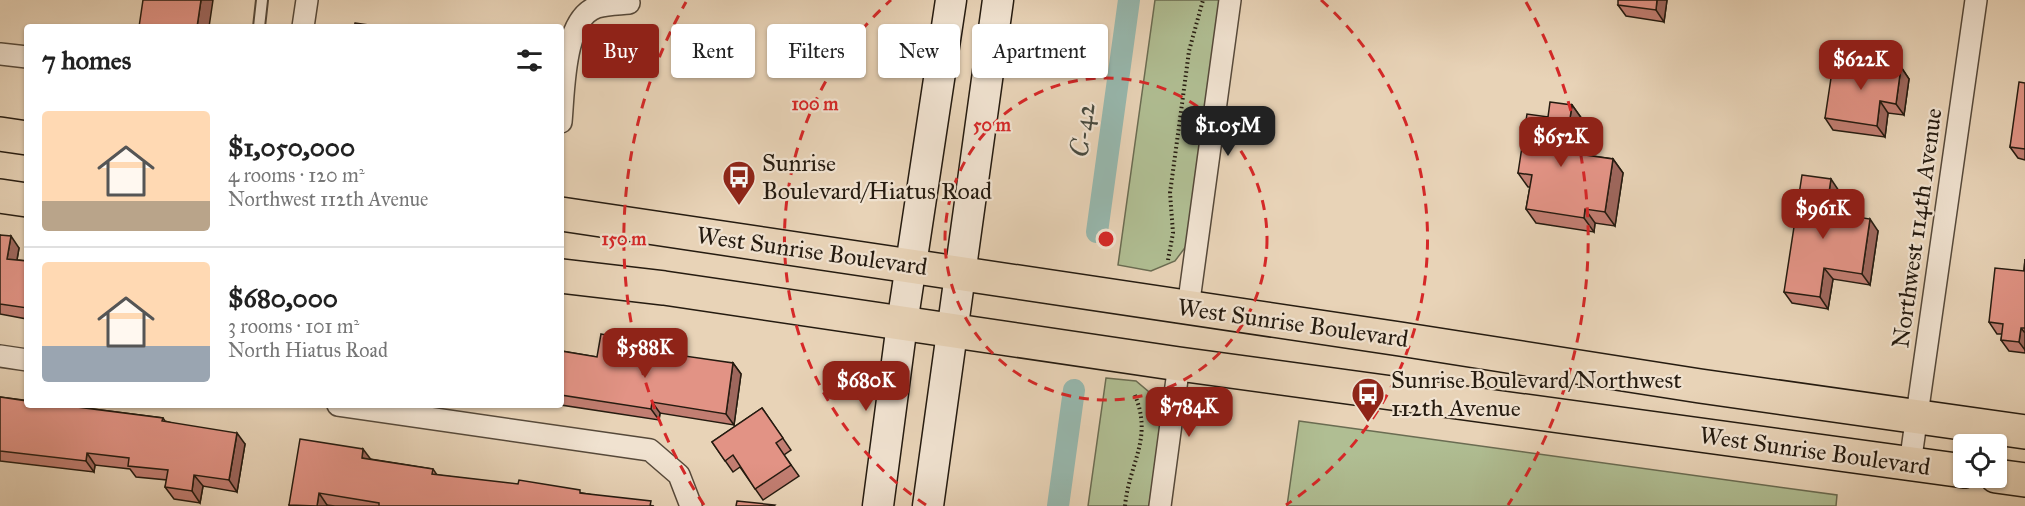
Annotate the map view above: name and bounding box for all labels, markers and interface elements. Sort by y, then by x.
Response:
chip: Buy [582,24,659,78]
chip: Rent [671,24,755,78]
chip: Filters [767,24,866,78]
chip: New [878,24,960,78]
chip: Apartment [972,24,1108,78]
pin: $622K [1819,40,1903,91]
text: 7 homes [42,44,131,76]
icon: filters [513,44,546,77]
text: $622K [1833,47,1889,71]
text: 100 m [792,93,839,115]
water label: C-42 [1062,100,1102,159]
pin: $1.05M [1179,106,1277,157]
street label: Northwest 114th Avenue [1885,106,1949,350]
text: $1.05M [1195,113,1261,137]
text: 50 m [973,114,1012,136]
pin: $652K [1519,117,1603,168]
text: $652K [1533,124,1589,148]
text: $1,050,000 [228,131,355,163]
icon: home [90,135,162,207]
place label: Sunrise Boulevard/Hiatus Road [762,148,992,206]
bus stop icon: Sunrise Boulevard/Hiatus Road [721,159,757,206]
text: 4 rooms · 120 m² [228,163,365,187]
text: Northwest 112th Avenue [228,187,428,211]
pin: $961K [1781,189,1865,240]
text: $961K [1796,196,1850,220]
street label: West Sunrise Boulevard [694,220,930,282]
text: 150 m [602,228,647,250]
centre of rings [1096,229,1116,249]
text: $680,000 [228,282,338,314]
icon: home [90,286,162,358]
street label: West Sunrise Boulevard [1175,292,1411,354]
text: 3 rooms · 101 m² [228,314,359,338]
pin: $588K [603,328,687,379]
text: $588K [617,335,673,359]
text: North Hiatus Road [228,338,388,362]
pin: $680K [824,361,908,412]
place label: Sunrise Boulevard/Northwest 112th Avenue [1391,365,1682,423]
text: $680K [837,368,895,392]
bus stop icon: Sunrise Boulevard/Northwest 112th Avenue [1350,376,1386,423]
pin: $784K [1147,387,1231,438]
text: $784K [1160,394,1218,418]
street label: West Sunrise Boulevard [1697,420,1933,482]
map controls [1953,434,2007,488]
button: locate [1953,434,2007,488]

